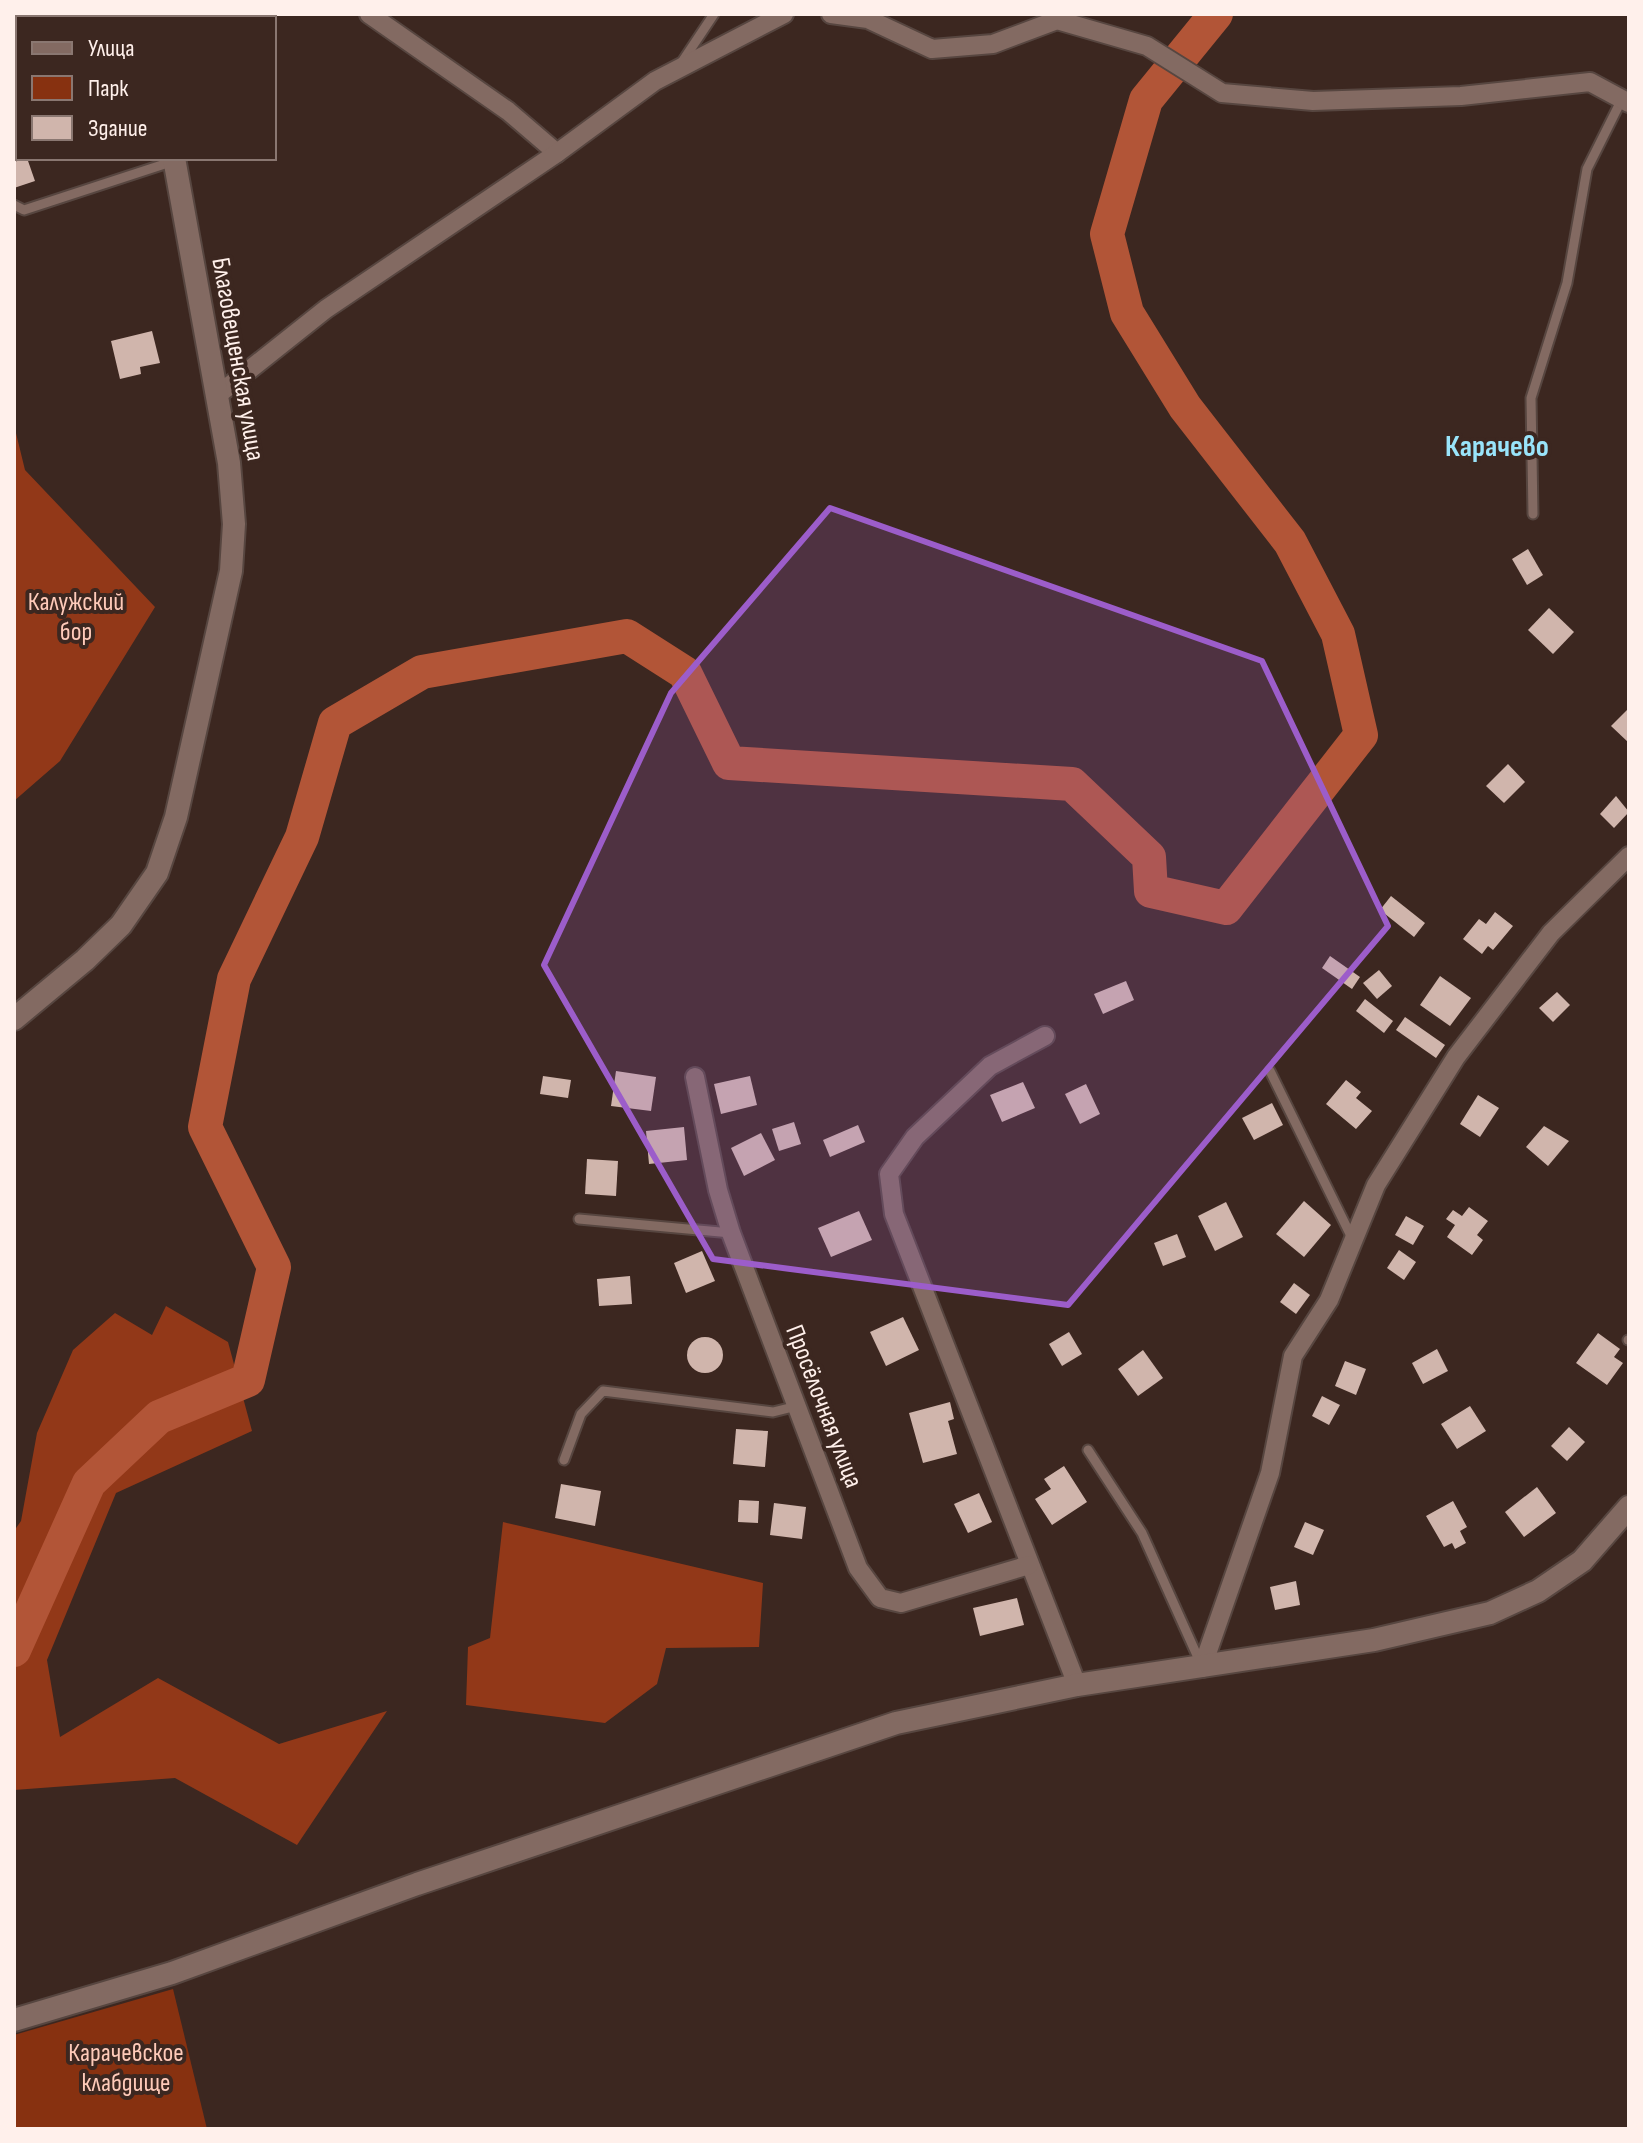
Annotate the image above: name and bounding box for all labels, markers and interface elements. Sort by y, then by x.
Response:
legend [16,16,276,160]
text: Улица [88,34,134,63]
text: Парк [88,74,129,103]
text: Здание [88,114,147,143]
street label: Благовещенская улица [204,255,271,463]
district label: Карачево [1445,429,1549,465]
park label: Калужский бор [28,587,124,648]
street label: Просёлочная улица [778,1321,869,1492]
park label: Карачевское клабдище [68,2038,184,2099]

